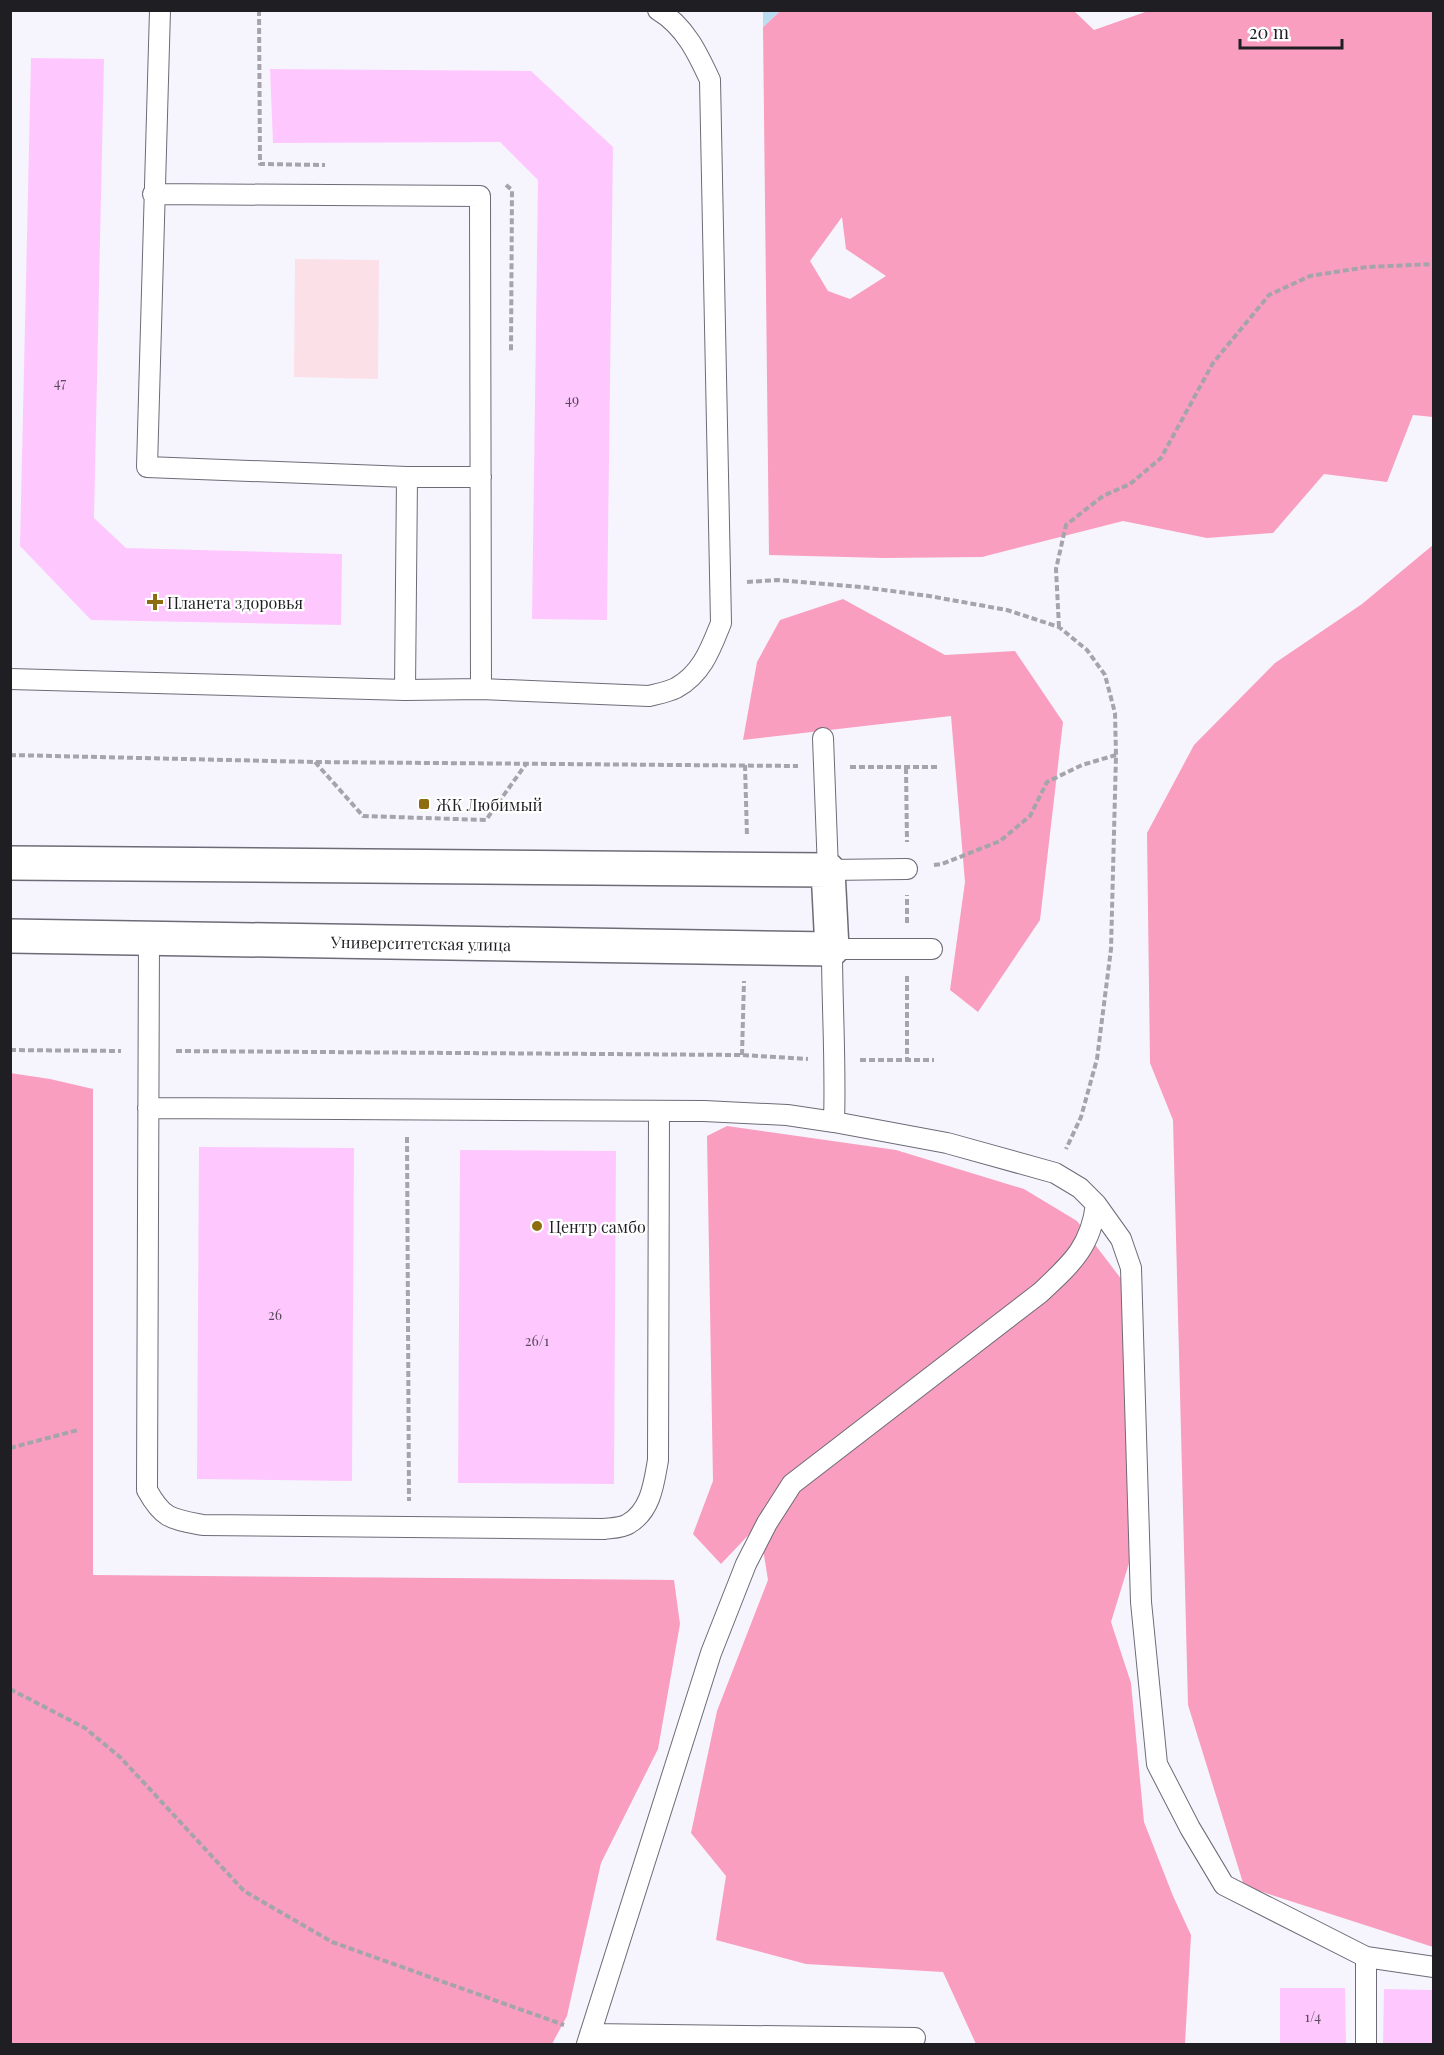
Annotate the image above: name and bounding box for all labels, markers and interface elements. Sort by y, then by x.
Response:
scale bar [1240,12,1342,50]
text: 20 m [1249,20,1289,44]
house number: 47 [54,373,67,392]
house number: 49 [565,390,579,409]
place label: Планета здоровья [167,592,303,613]
marker: Планета здоровья [148,595,162,609]
place label: ЖК Любимый [436,794,543,815]
marker: ЖК Любимый [417,797,431,811]
street label: Университетская улица [330,931,511,955]
place label: Центр самбо [549,1216,646,1237]
marker: Центр самбо [530,1219,544,1233]
house number: 26 [268,1305,282,1324]
house number: 26/1 [525,1331,549,1350]
house number: 1/4 [1305,2007,1321,2026]

